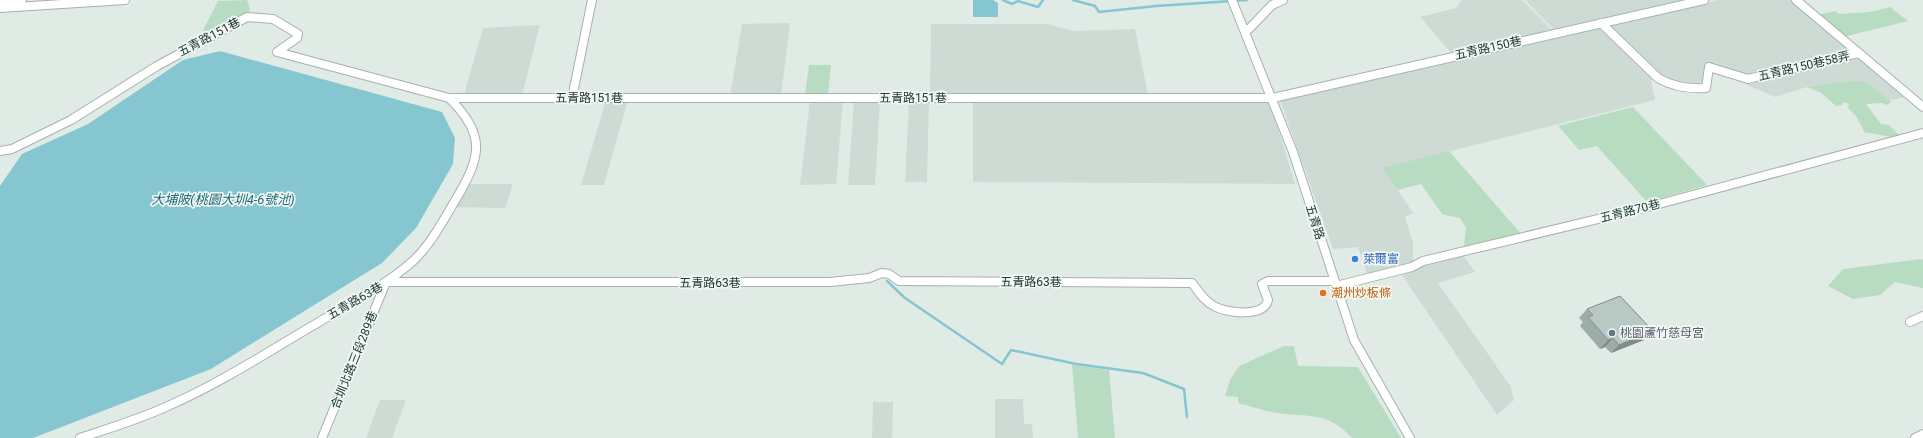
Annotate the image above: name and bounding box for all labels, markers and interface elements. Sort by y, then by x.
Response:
street label: 五青路151巷 [176,15,242,59]
street label: 五青路150巷 [1453,34,1523,62]
street label: 五青路150巷58弄 [1757,49,1851,83]
street label: 五青路151巷 [555,91,623,105]
street label: 五青路151巷 [879,91,947,105]
water label: 大埔陂(桃園大圳4-6號池) [151,192,295,207]
street label: 五青路70巷 [1598,197,1662,225]
street label: 五青路 [1303,203,1327,241]
place label: 萊爾富 [1363,252,1399,266]
marker: 萊爾富 [1350,254,1360,264]
street label: 五青路63巷 [1000,275,1062,289]
street label: 五青路63巷 [679,276,741,290]
street label: 五青路63巷 [325,280,385,322]
place label: 潮州炒板條 [1331,286,1391,300]
marker: 潮州炒板條 [1318,288,1328,298]
street label: 合圳北路三段289巷 [328,309,380,411]
place label: 桃園蘆竹慈母宮 [1620,326,1704,340]
marker: 桃園蘆竹慈母宮 [1607,328,1617,338]

